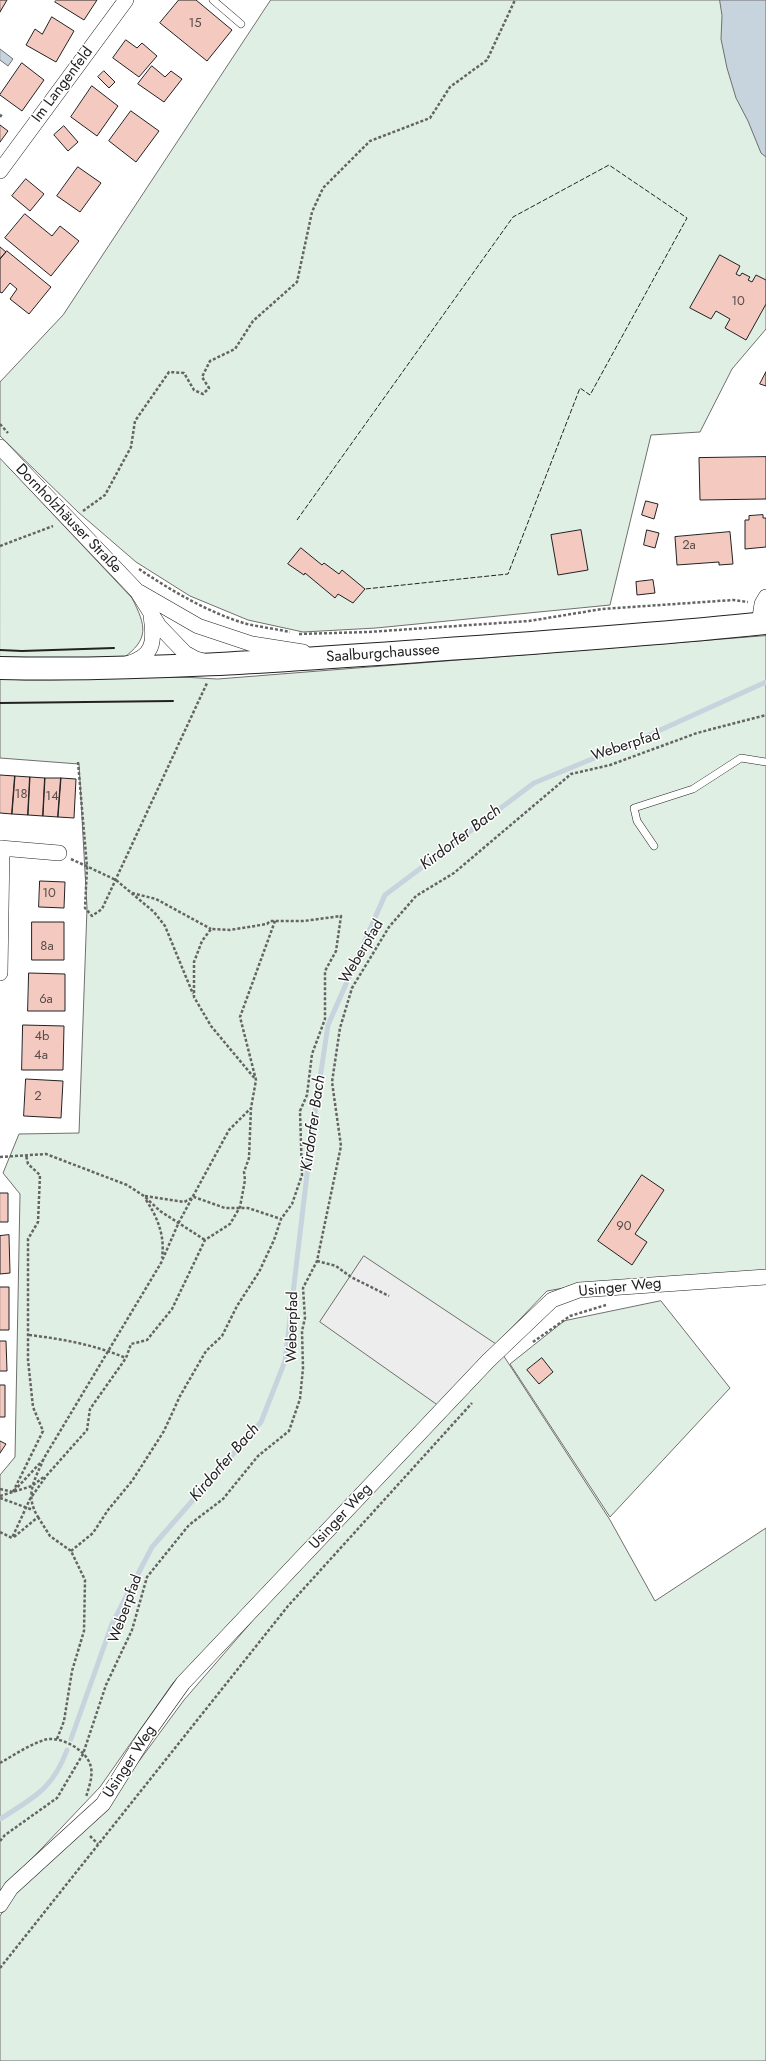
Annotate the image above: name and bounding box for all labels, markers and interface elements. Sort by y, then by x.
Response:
house number: 15 [188,16,202,32]
street label: Im Langenfeld [29,44,97,126]
house number: 10 [731,294,745,310]
street label: Dornholzhäuser Straße [11,461,125,577]
house number: 2a [682,538,696,554]
street label: Saalburgchaussee [326,641,440,667]
street label: Weberpfad [589,726,663,766]
house number: 18 [15,787,27,803]
house number: 14 [45,789,59,805]
water label: Kirdorfer Bach [417,801,505,875]
house number: 10 [42,886,56,902]
street label: Weberpfad [336,917,388,987]
house number: 8a [40,939,54,955]
house number: 6a [39,992,53,1008]
house number: 4b [35,1029,49,1045]
house number: 4a [34,1048,48,1064]
water label: Kirdorfer Bach [298,1074,330,1172]
house number: 2 [34,1089,42,1105]
house number: 90 [616,1219,632,1235]
street label: Usinger Weg [578,1275,662,1301]
street label: Weberpfad [283,1291,303,1363]
water label: Kirdorfer Bach [186,1420,264,1506]
street label: Usinger Weg [306,1480,376,1554]
street label: Weberpfad [105,1572,147,1646]
street label: Usinger Weg [100,1722,160,1802]

